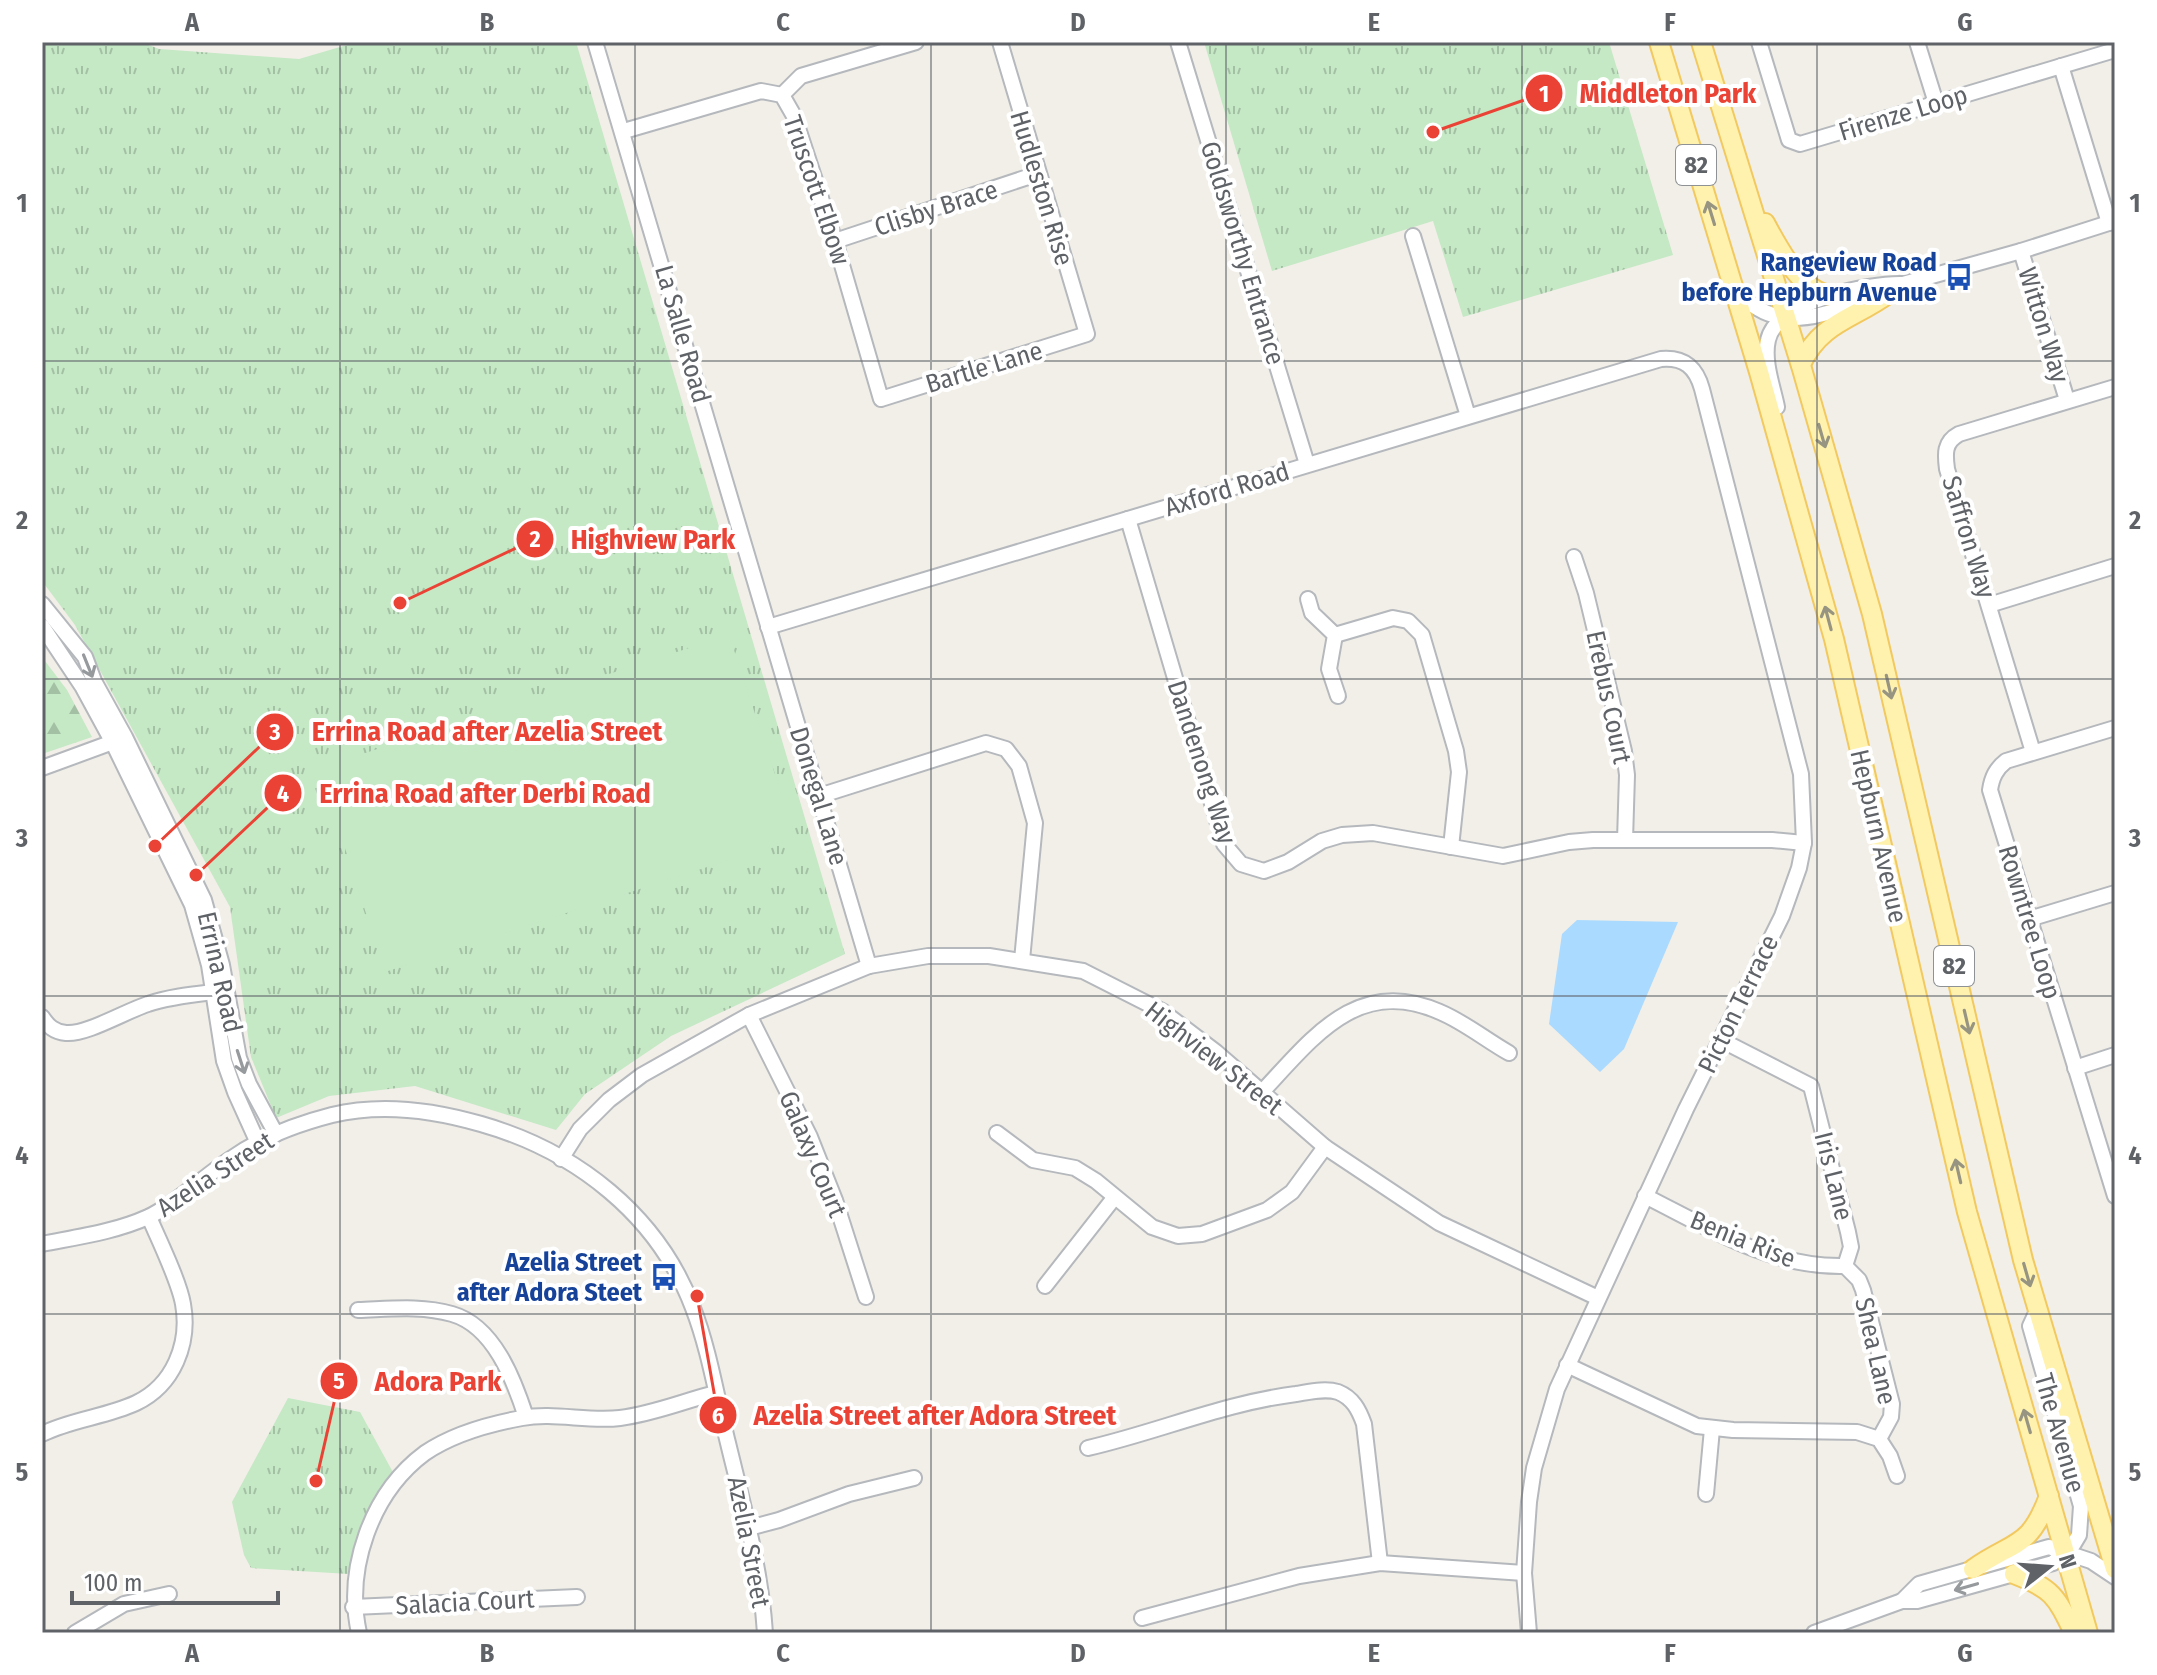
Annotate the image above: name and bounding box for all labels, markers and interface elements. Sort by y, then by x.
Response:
text: A [184,7,200,38]
text: B [480,7,495,38]
text: C [776,7,790,38]
text: D [1070,7,1086,38]
text: E [1368,7,1380,38]
text: F [1664,7,1676,38]
text: G [1957,7,1973,38]
callout: Middleton Park [1524,67,1772,119]
text: Middleton Park [1580,77,1757,110]
street label: Firenze Loop [1835,79,1971,148]
text: 1 [1539,80,1549,108]
street label: Hudleston Rise [1003,107,1080,269]
street label: Truscott Elbow [776,111,857,269]
street label: Goldsworthy Entrance [1194,138,1291,369]
road number: 82 [1676,145,1716,185]
street label: Clisby Brace [871,174,1002,243]
text: 1 [17,188,28,219]
text: 1 [2130,188,2141,219]
one-way arrow [1703,201,1717,226]
place label: Rangeview Road before Hepburn Avenue [1681,247,1937,308]
street label: La Salle Road [648,262,717,407]
bus stop icon: Rangeview Road before Hepburn Avenue [1944,262,1974,292]
street label: Witton Way [2011,264,2076,387]
street label: Bartle Lane [922,335,1046,400]
one-way arrow [1815,423,1830,449]
street label: Axford Road [1161,456,1293,523]
street label: Saffron Way [1935,472,2002,602]
text: 2 [15,505,28,536]
text: 2 [2128,505,2141,536]
callout: Highview Park [515,513,751,565]
text: Highview Park [571,523,736,556]
text: 2 [528,525,541,553]
one-way arrow [1820,605,1835,631]
street label: Erebus Court [1579,628,1638,767]
one-way arrow [82,653,96,678]
one-way arrow [1882,674,1897,700]
street label: Dandenong Way [1160,676,1243,848]
callout: Errina Road after Azelia Street [255,706,678,758]
text: Errina Road after Azelia Street [312,715,663,748]
text: 3 [268,718,281,746]
street label: Donegal Lane [783,723,854,869]
street label: Hepburn Avenue [1844,746,1914,926]
callout: Errina Road after Derbi Road [263,767,667,819]
text: Errina Road after Derbi Road [319,777,651,810]
text: 4 [277,780,289,808]
text: 3 [15,823,28,854]
text: 3 [2128,823,2141,854]
street label: Rowntree Loop [1991,842,2068,1003]
street label: Errina Road [191,909,248,1036]
street label: Picton Terrace [1692,930,1785,1078]
road number: 82 [1934,946,1974,986]
street label: Highview Street [1139,995,1289,1122]
one-way arrow [1961,1009,1976,1035]
one-way arrow [235,1049,250,1074]
street label: Galaxy Court [772,1087,853,1222]
street label: Azelia Street [151,1125,280,1224]
street label: Iris Lane [1808,1129,1859,1224]
text: 4 [15,1140,29,1171]
text: 4 [2128,1140,2142,1171]
one-way arrow [1949,1159,1964,1184]
street label: Benia Rise [1686,1204,1800,1275]
place label: Azelia Street after Adora Steet [457,1247,643,1308]
bus stop icon: Azelia Street after Adora Steet [649,1262,679,1292]
one-way arrow [2021,1262,2036,1288]
street label: Shea Lane [1848,1295,1903,1408]
callout: Adora Park [319,1355,518,1407]
text: Adora Park [374,1365,502,1398]
text: 5 [333,1367,345,1395]
street label: The Avenue [2028,1370,2091,1496]
callout: Azelia Street after Adora Street [698,1389,1133,1441]
text: Azelia Street after Adora Street [753,1399,1118,1432]
text: 6 [712,1402,724,1430]
one-way arrow [2019,1409,2034,1435]
text: 5 [16,1457,29,1488]
text: 5 [2129,1457,2142,1488]
street label: Azelia Street [721,1474,776,1611]
north arrow [2009,1527,2089,1607]
text: N [2053,1551,2082,1572]
scale bar [72,1555,278,1605]
text: 100 m [84,1569,142,1597]
one-way arrow [1953,1581,1979,1596]
street label: Salacia Court [395,1583,536,1622]
text: A [184,1638,200,1669]
text: B [480,1638,495,1669]
text: C [776,1638,790,1669]
text: D [1070,1638,1086,1669]
text: E [1368,1638,1380,1669]
text: F [1664,1638,1676,1669]
text: G [1957,1638,1973,1669]

